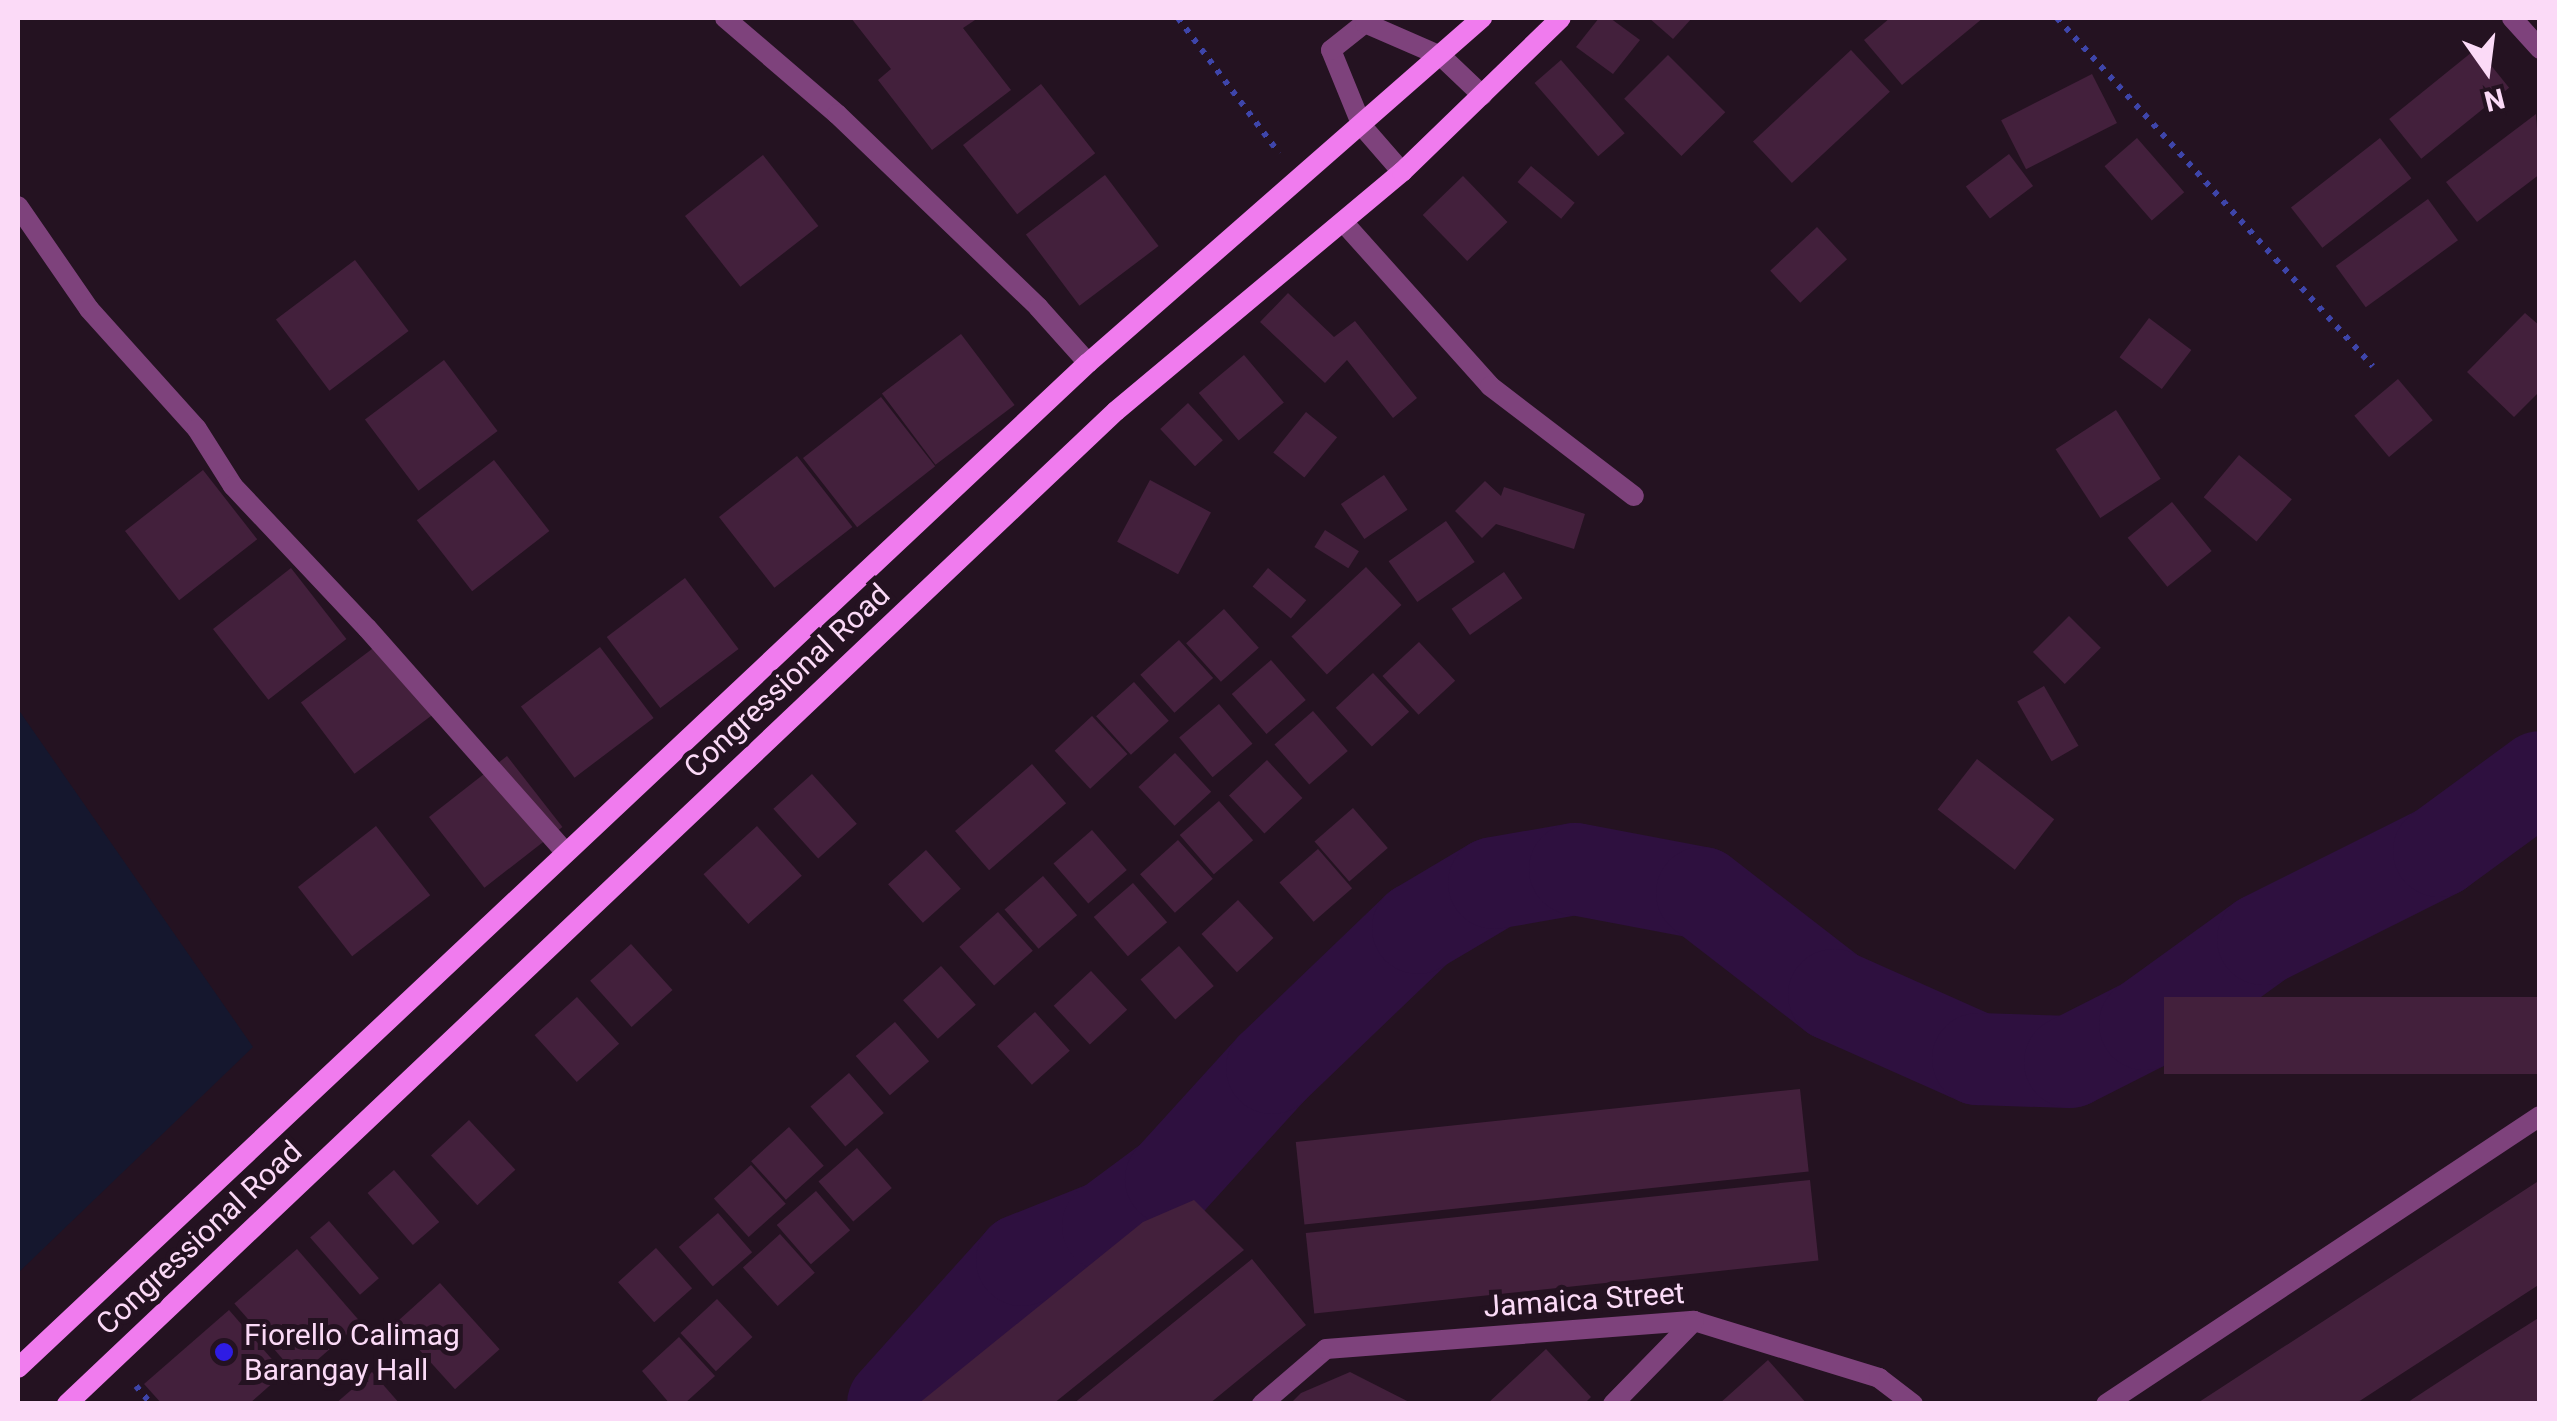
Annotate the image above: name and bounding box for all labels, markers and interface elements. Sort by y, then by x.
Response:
north arrow [2437,20,2537,120]
text: N [2481,81,2508,118]
street label: Congressional Road [677,577,897,785]
street label: Congressional Road [89,1134,309,1342]
street label: Jamaica Street [1482,1275,1686,1325]
place label: Fiorello Calimag Barangay Hall [244,1317,460,1388]
marker: Fiorello Calimag Barangay Hall [213,1341,235,1363]

